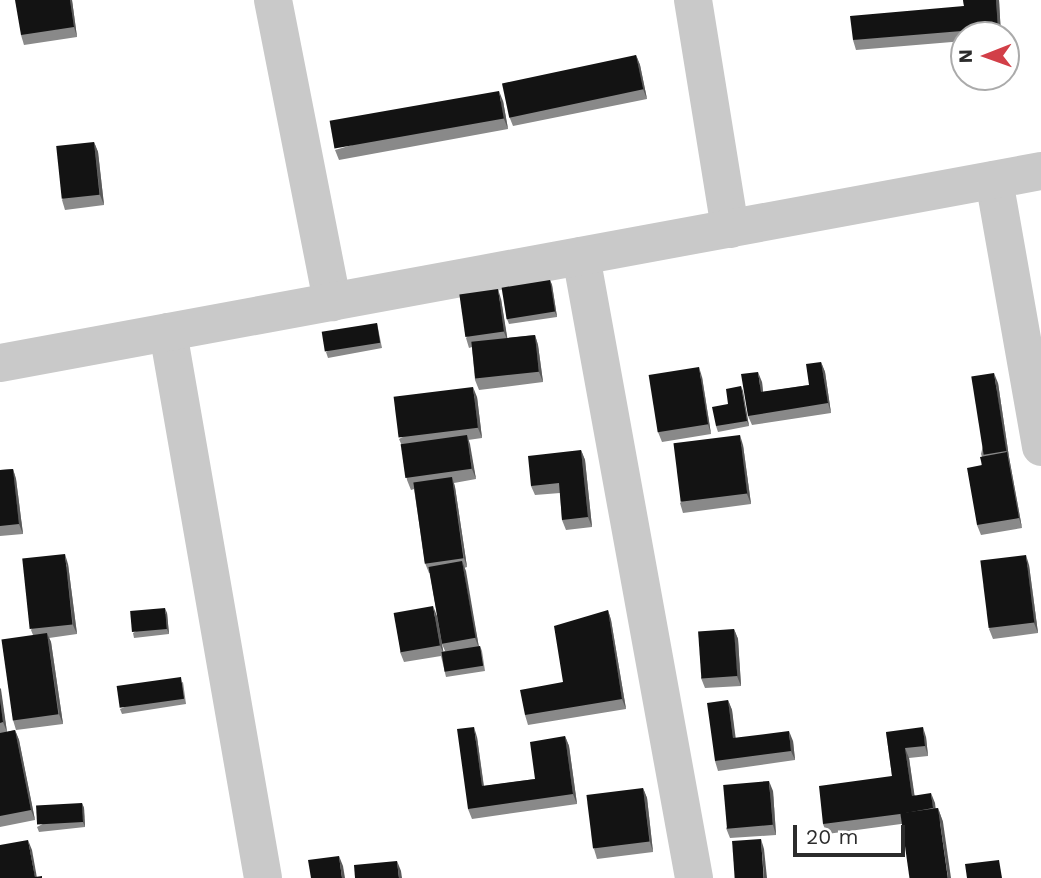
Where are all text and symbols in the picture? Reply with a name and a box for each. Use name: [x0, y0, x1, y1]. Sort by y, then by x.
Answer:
north arrow: [950, 21, 1020, 91]
text: N: [954, 49, 977, 64]
scale bar: [796, 812, 908, 856]
text: 20 m: [806, 824, 858, 849]

